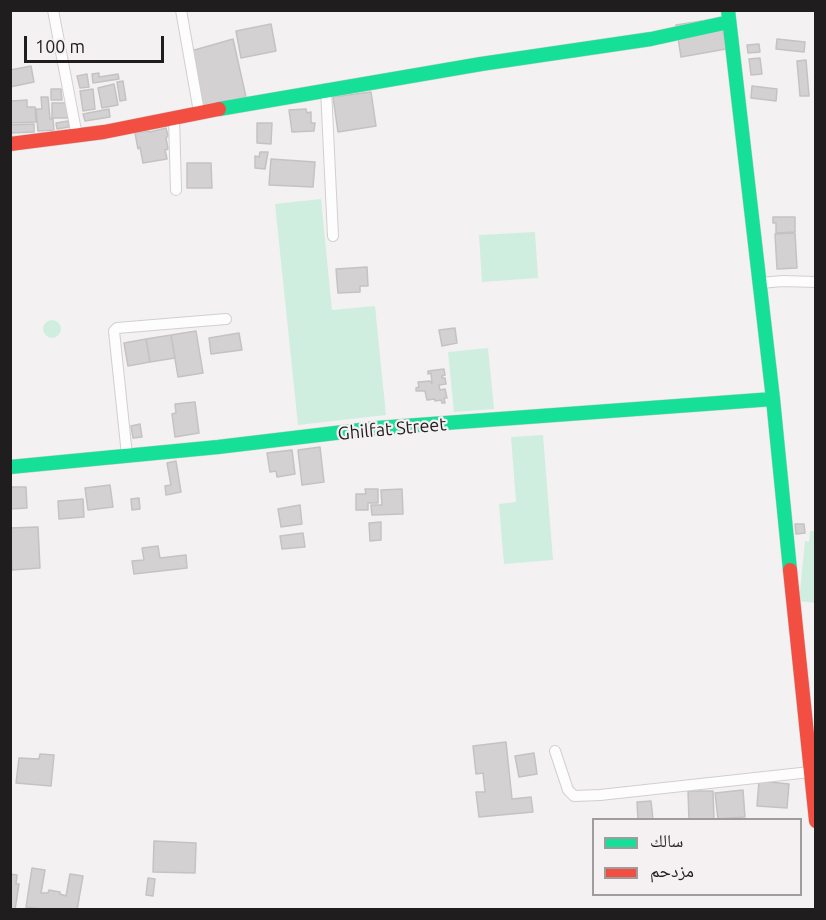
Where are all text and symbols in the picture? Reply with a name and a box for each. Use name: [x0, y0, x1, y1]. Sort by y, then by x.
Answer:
scale bar: [27, 24, 166, 62]
text: 100 m: [35, 36, 85, 56]
street label: Ghilfat Street: [337, 413, 447, 445]
legend: [592, 818, 802, 896]
text: سالك: [650, 830, 683, 850]
text: مزدحم: [650, 860, 694, 880]

